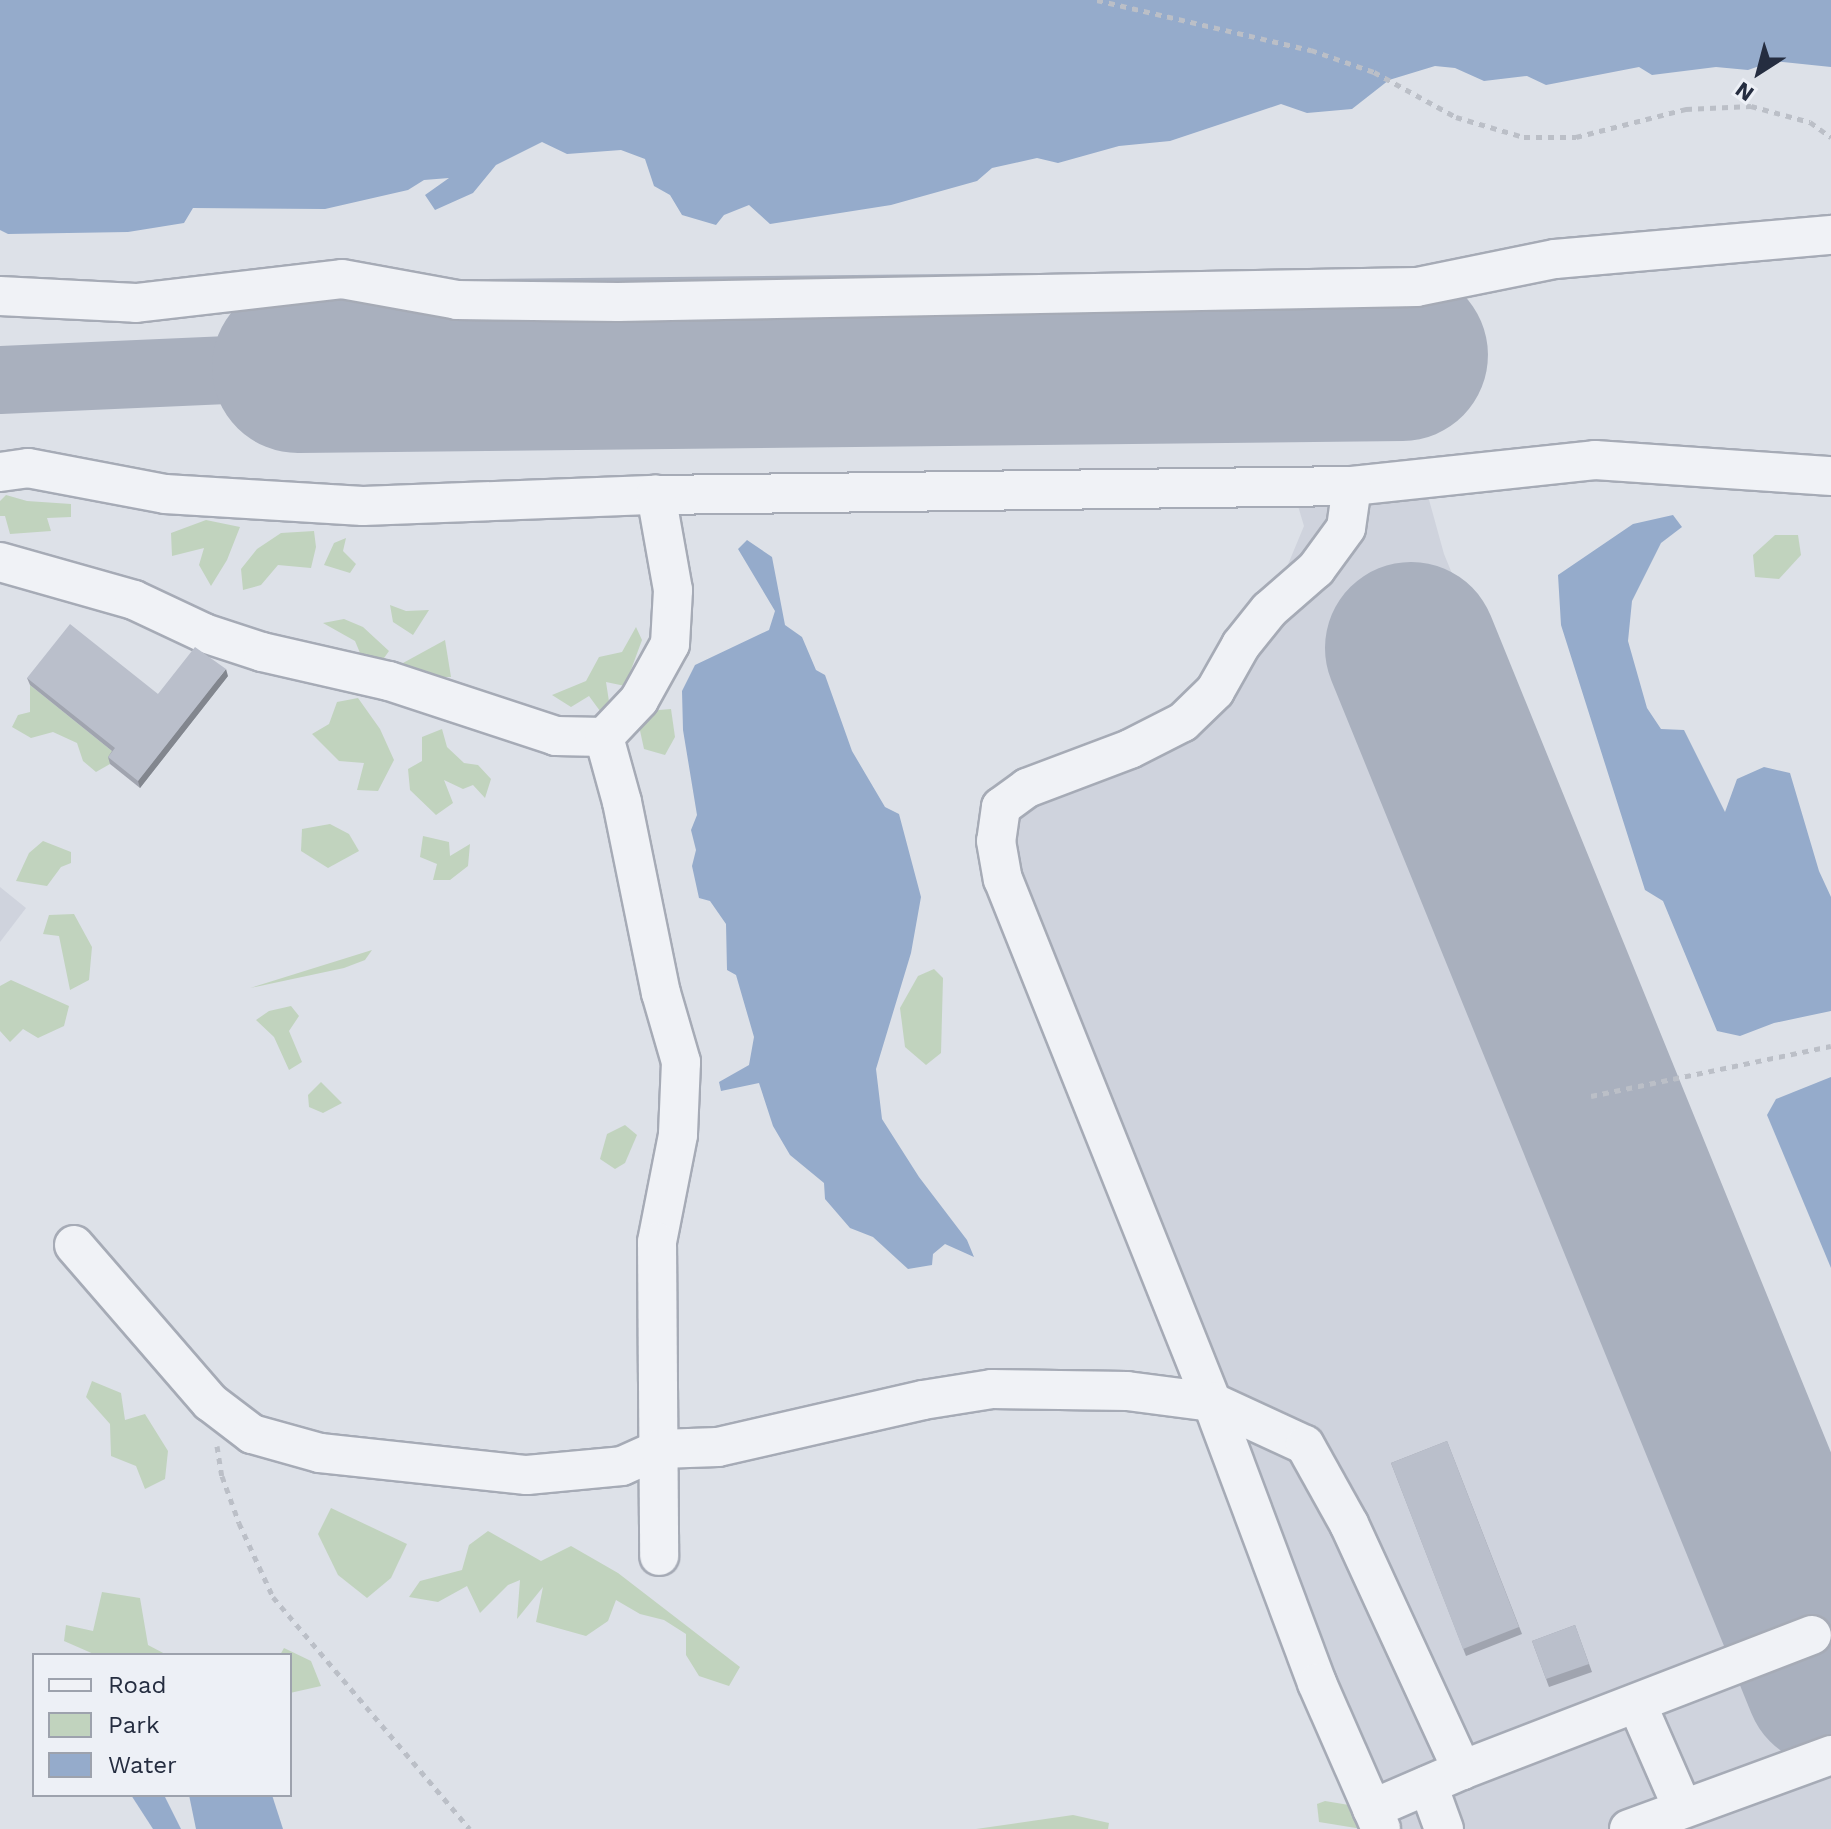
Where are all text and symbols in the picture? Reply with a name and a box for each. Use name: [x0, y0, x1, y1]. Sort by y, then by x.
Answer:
north arrow: [1719, 32, 1799, 112]
text: N: [1731, 77, 1759, 107]
legend: [32, 1653, 292, 1797]
text: Road: [108, 1671, 167, 1699]
text: Park: [108, 1711, 160, 1739]
text: Water: [108, 1751, 177, 1779]

